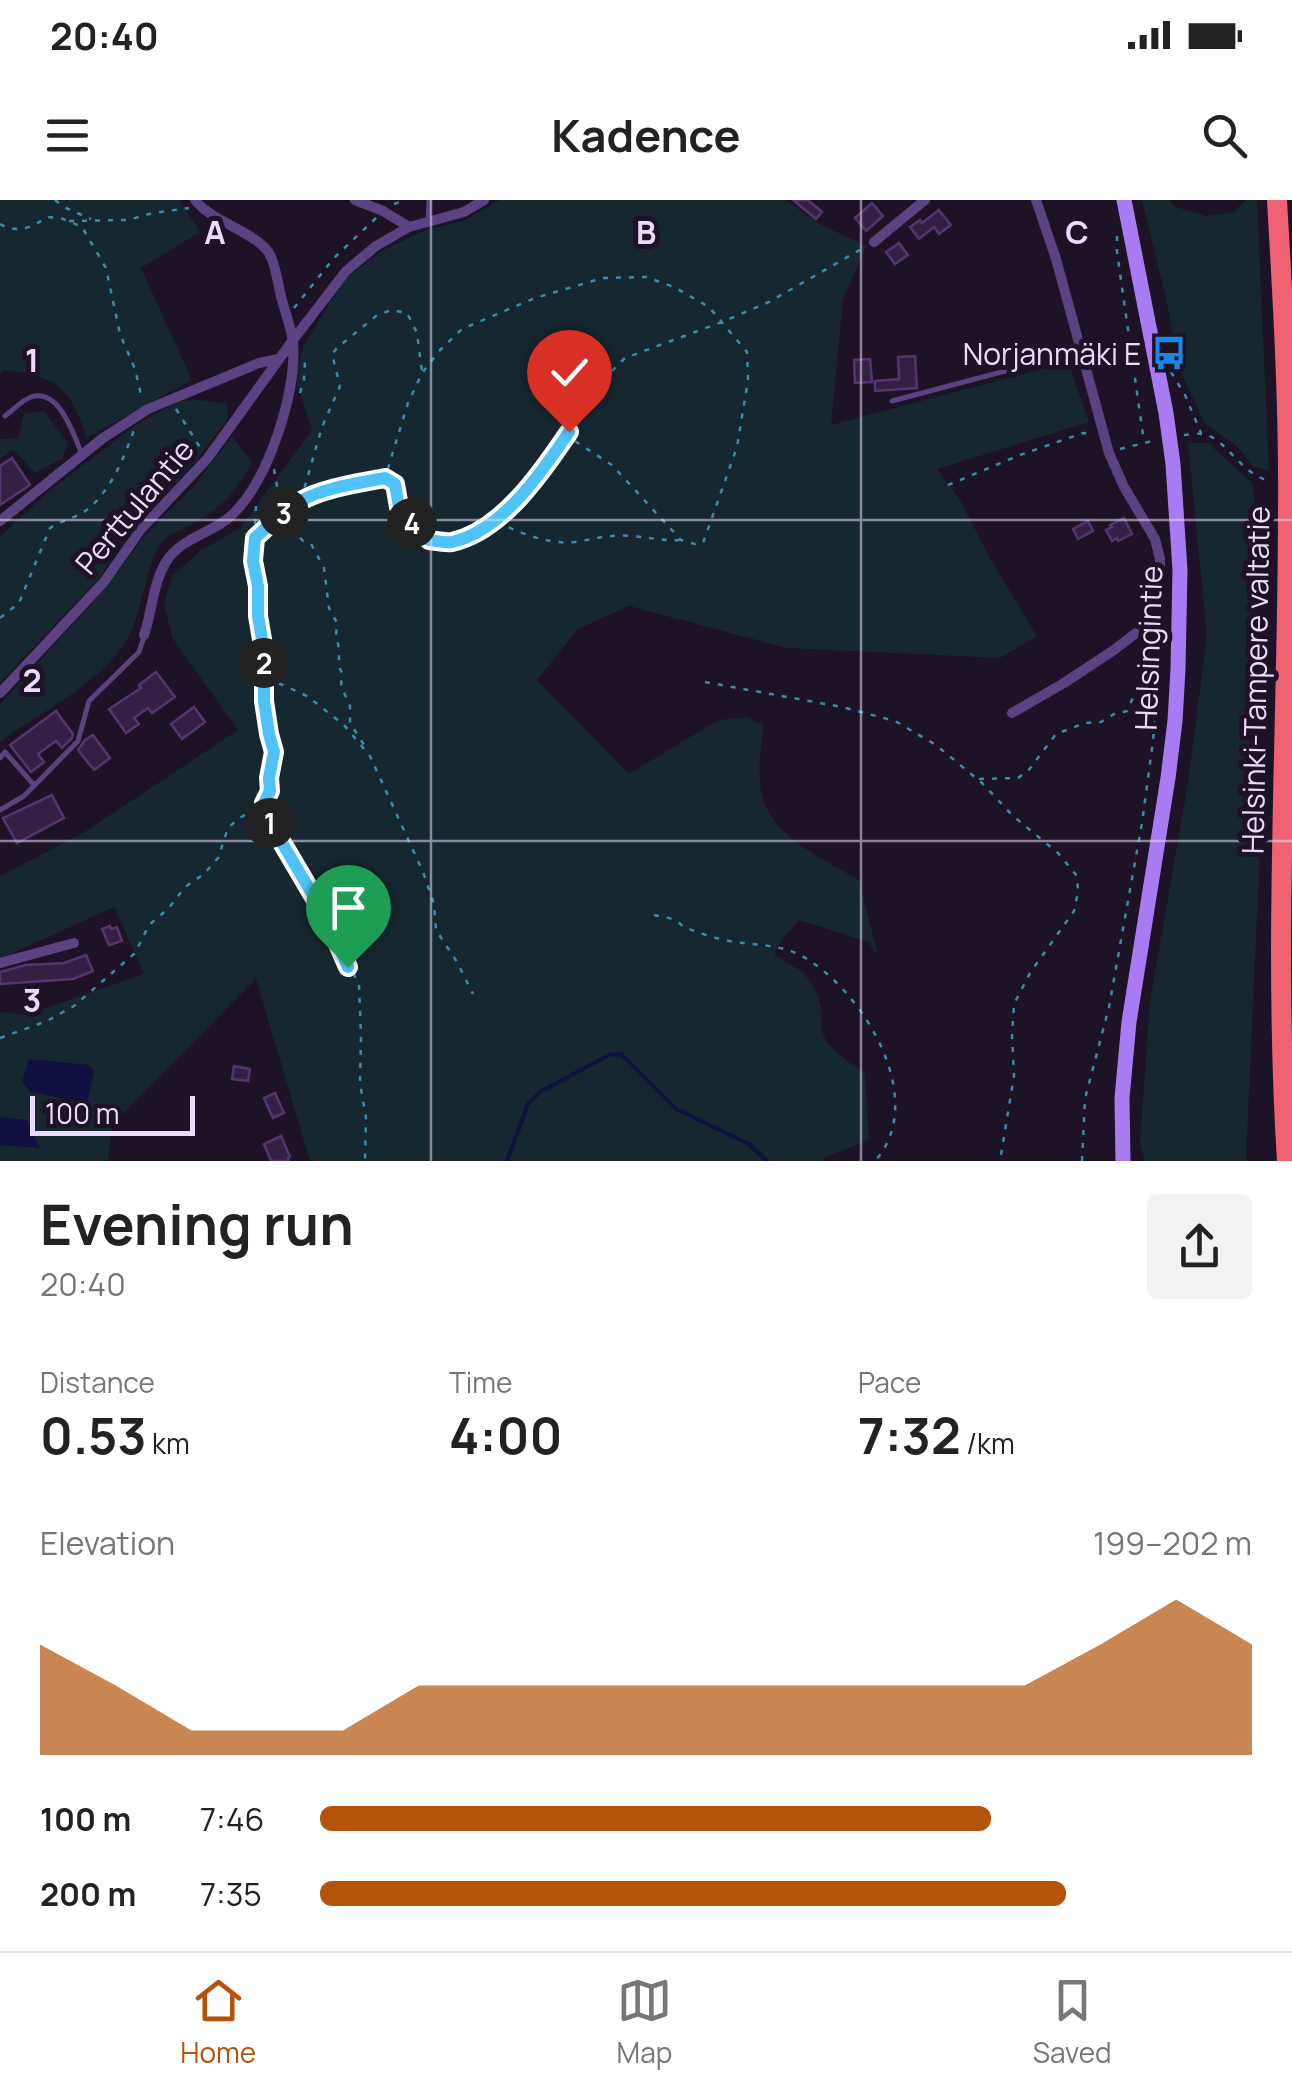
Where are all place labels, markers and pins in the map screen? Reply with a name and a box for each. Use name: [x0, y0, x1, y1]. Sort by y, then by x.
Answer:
pin: [527, 330, 612, 433]
place label: Norjanmäki E: [963, 333, 1141, 374]
bus stop icon: Norjanmäki E: [1150, 334, 1188, 372]
pin: 3: [259, 488, 309, 538]
pin: 4: [387, 498, 437, 548]
pin: 2: [239, 638, 289, 688]
pin: 1: [245, 798, 295, 848]
pin: [306, 865, 391, 968]

